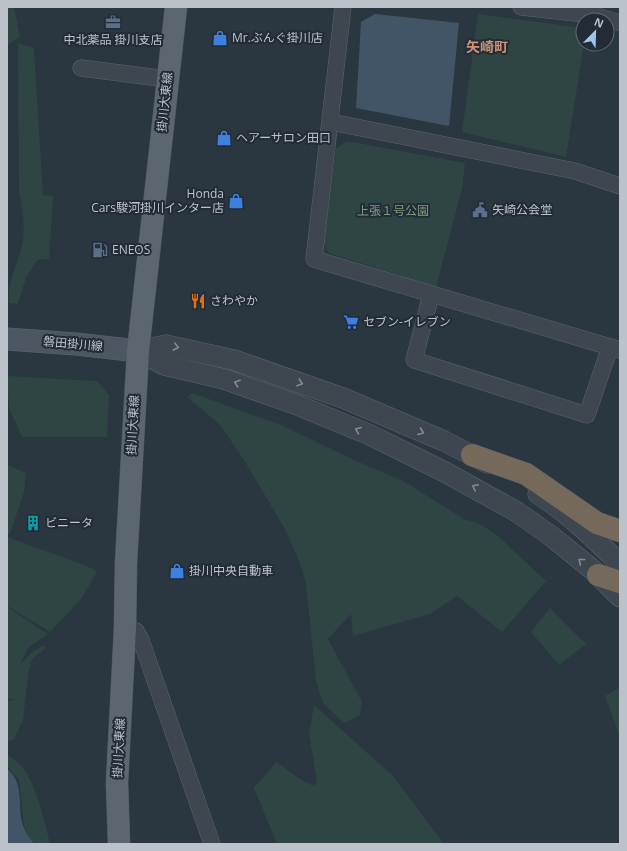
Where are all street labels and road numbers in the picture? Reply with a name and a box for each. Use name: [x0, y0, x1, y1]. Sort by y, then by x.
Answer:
street label: 掛川大東線: [153, 71, 176, 133]
street label: 磐田掛川線: [42, 332, 104, 355]
street label: 掛川大東線: [122, 395, 143, 455]
street label: 掛川大東線: [108, 718, 129, 778]

